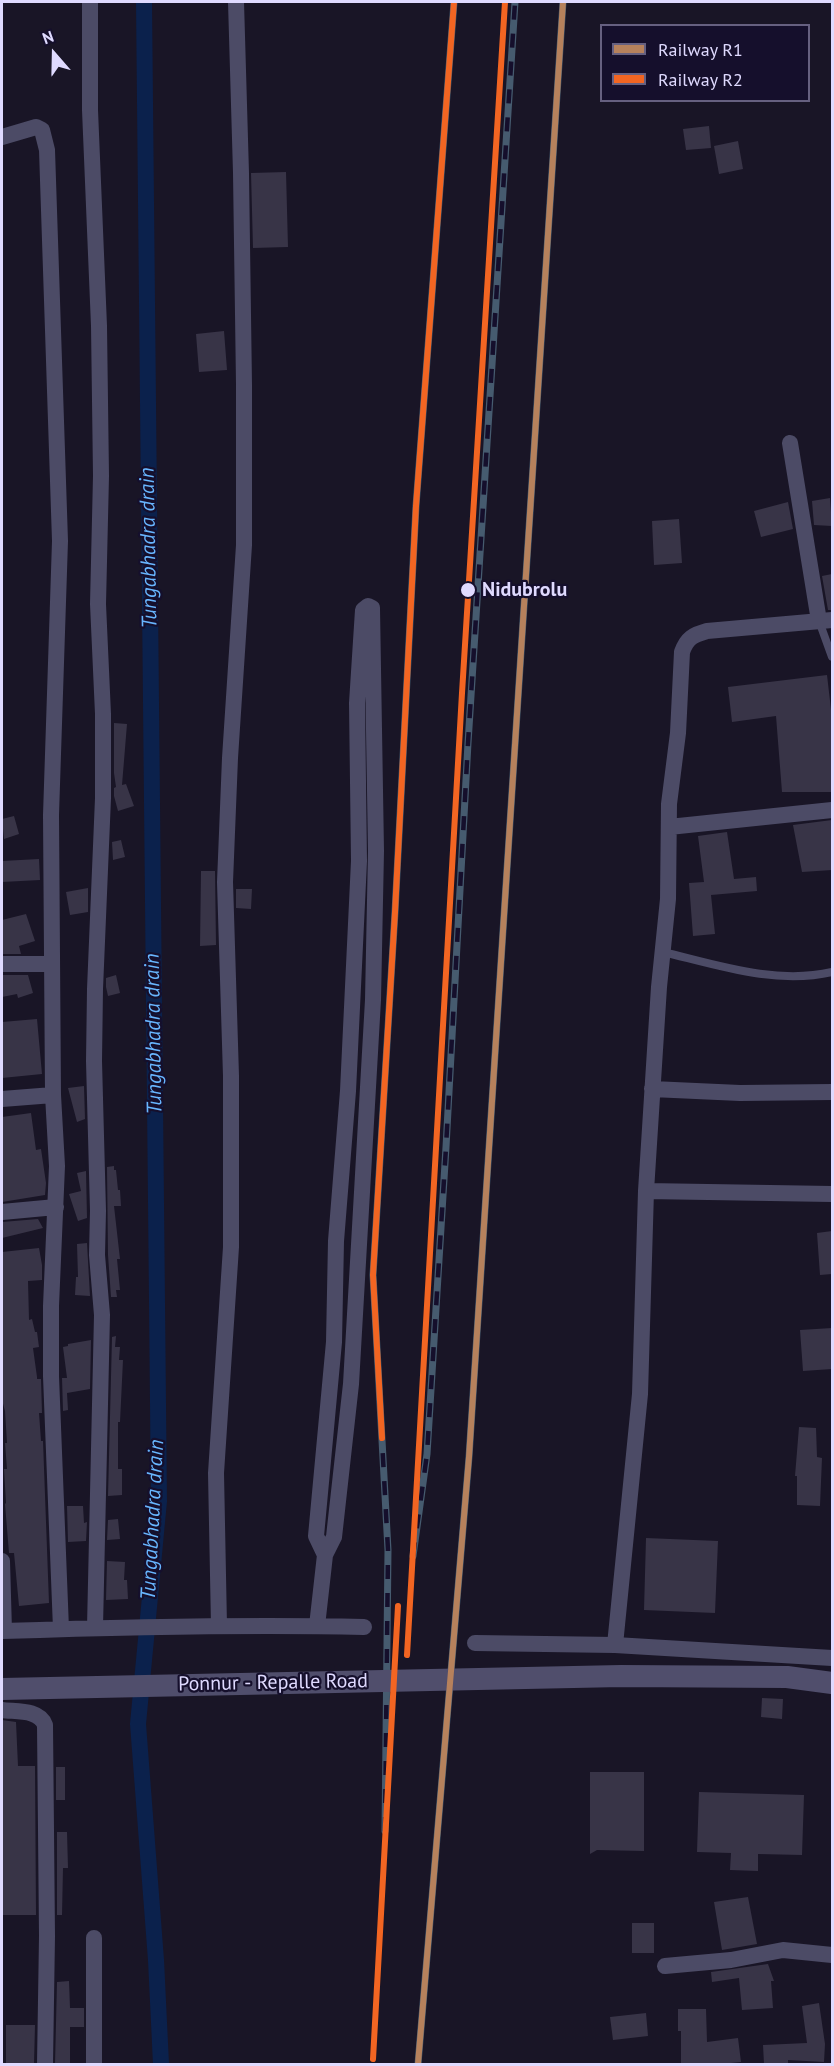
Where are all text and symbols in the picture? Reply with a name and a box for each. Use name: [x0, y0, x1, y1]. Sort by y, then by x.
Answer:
north arrow: [24, 24, 84, 84]
legend: [600, 24, 810, 102]
text: N: [39, 26, 56, 48]
text: Railway R1: [658, 38, 743, 61]
text: Railway R2: [658, 68, 743, 91]
water label: Tungabhadra drain: [135, 467, 163, 629]
place label: Nidubrolu: [482, 578, 567, 602]
marker: Nidubrolu: [459, 581, 477, 599]
water label: Tungabhadra drain: [140, 953, 168, 1115]
water label: Tungabhadra drain: [136, 1439, 170, 1601]
street label: Ponnur - Repalle Road: [178, 1669, 368, 1697]

